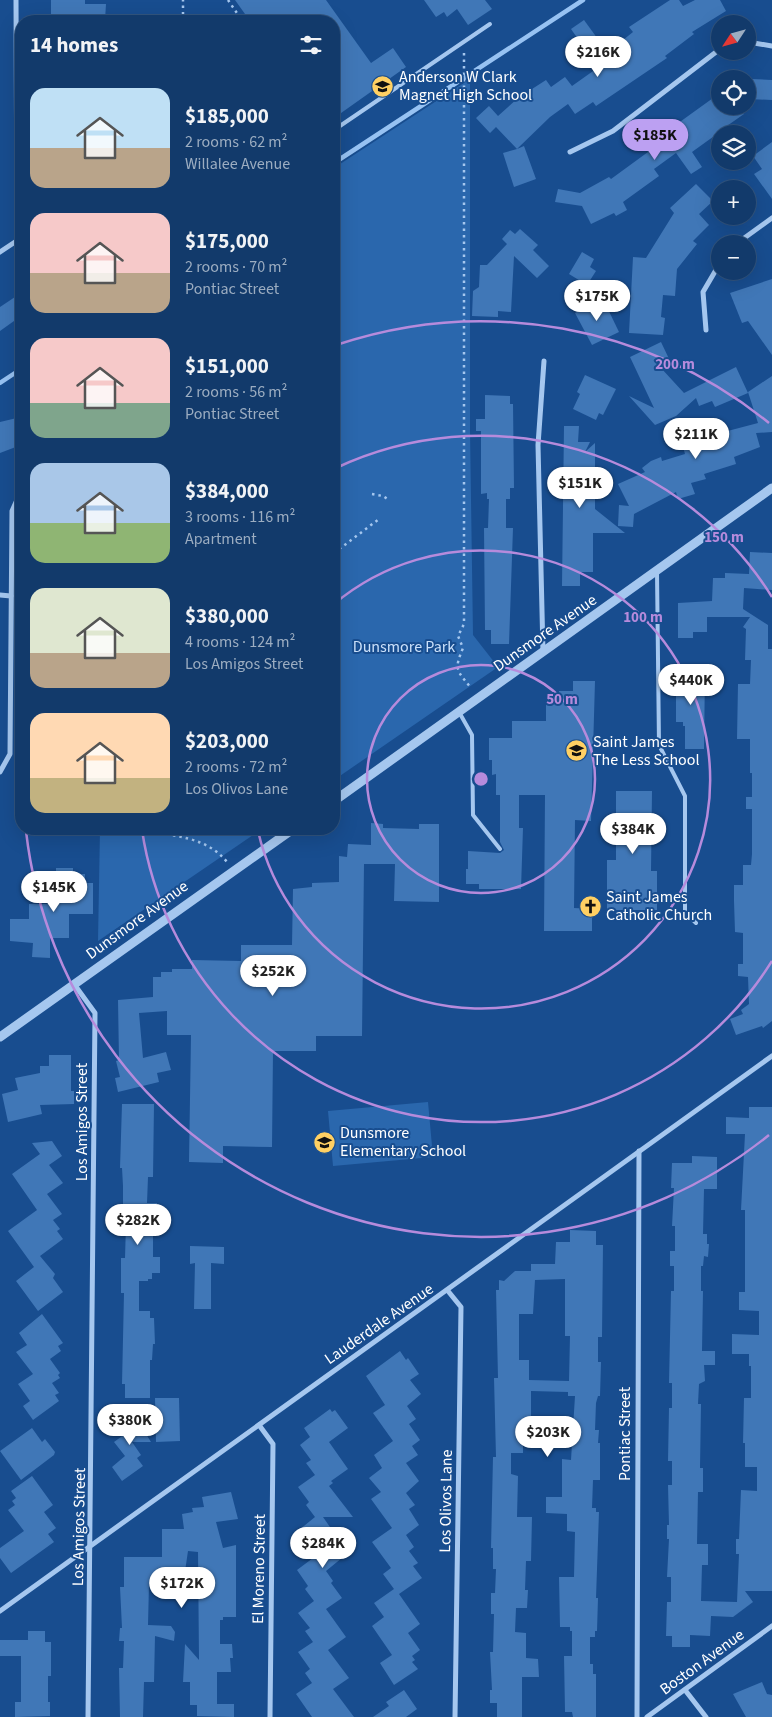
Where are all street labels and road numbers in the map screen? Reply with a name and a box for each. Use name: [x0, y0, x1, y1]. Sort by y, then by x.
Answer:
street label: Dunsmore Avenue: [489, 589, 601, 677]
street label: Dunsmore Avenue: [81, 875, 193, 965]
street label: Los Amigos Street: [71, 1062, 93, 1181]
street label: Lauderdale Avenue: [320, 1278, 438, 1370]
street label: Pontiac Street: [614, 1386, 636, 1481]
street label: Los Olivos Lane: [434, 1449, 458, 1553]
street label: Los Amigos Street: [67, 1467, 91, 1586]
street label: El Moreno Street: [247, 1513, 271, 1624]
street label: Boston Avenue: [655, 1624, 749, 1700]

